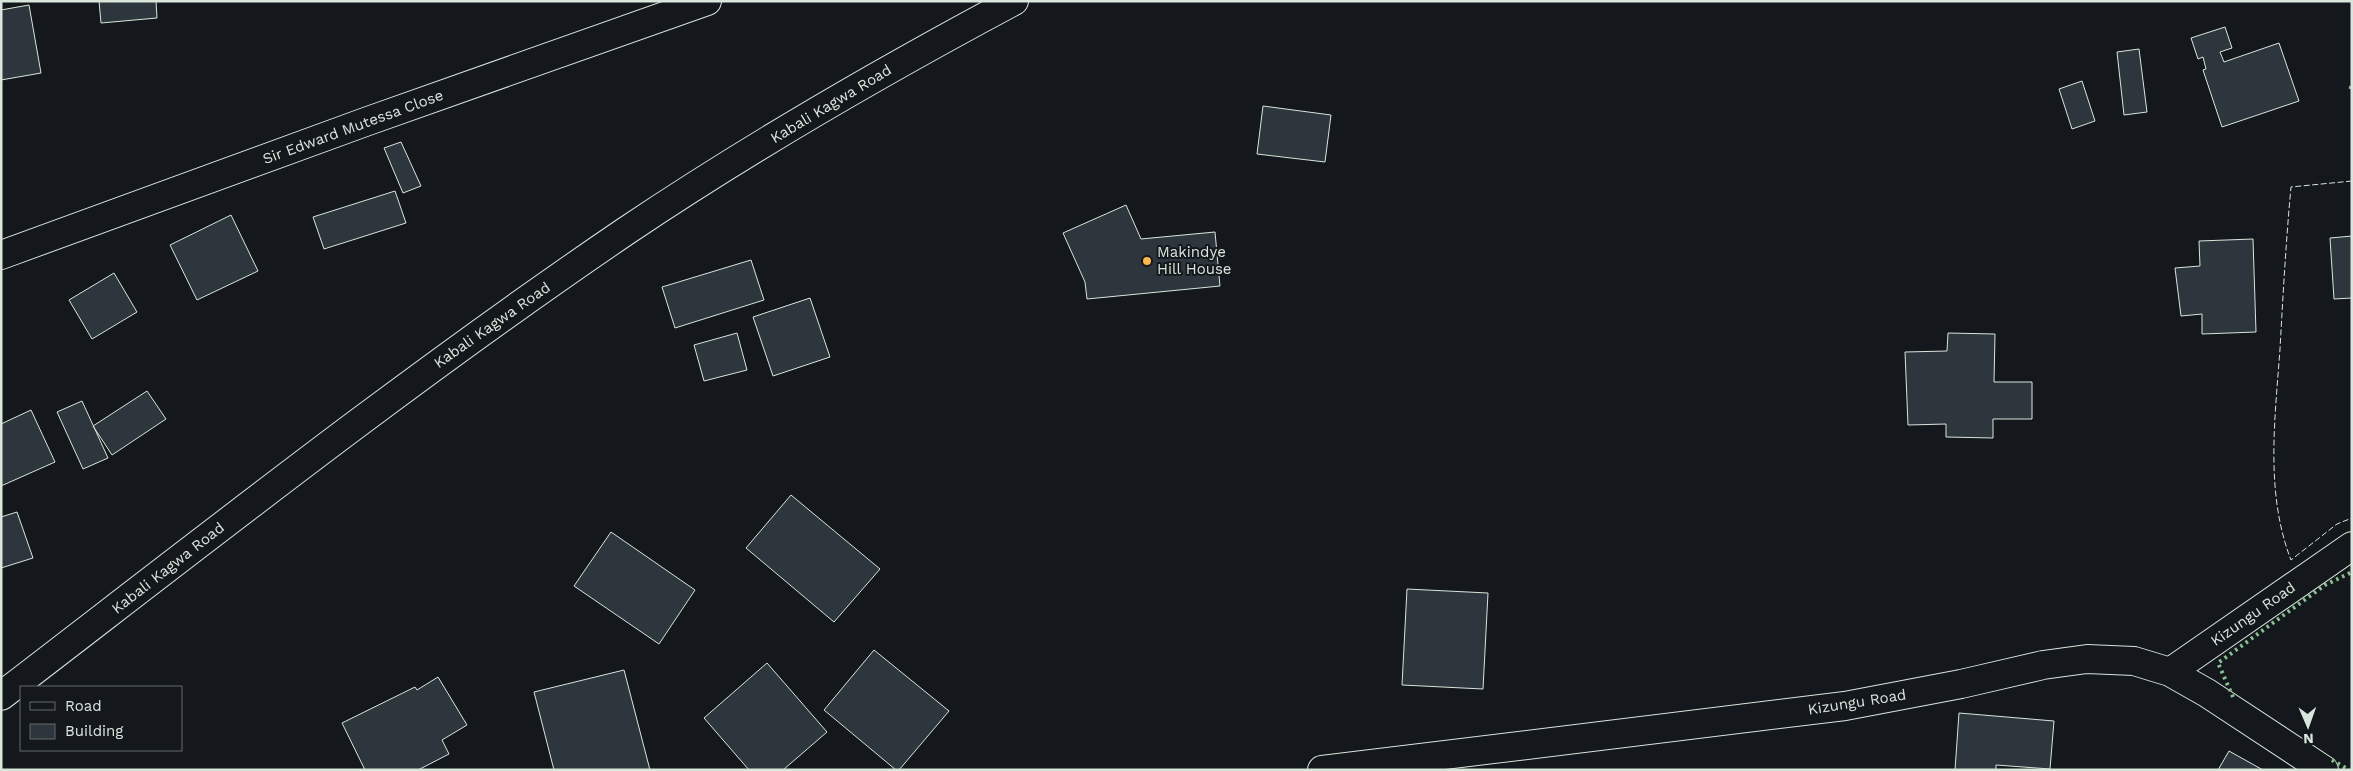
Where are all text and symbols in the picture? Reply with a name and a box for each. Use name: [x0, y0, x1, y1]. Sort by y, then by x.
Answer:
street label: Kabali Kagwa Road: [767, 61, 895, 147]
street label: Sir Edward Mutessa Close: [260, 86, 446, 168]
place label: Makindye Hill House: [1157, 243, 1231, 278]
marker: Makindye Hill House: [1141, 255, 1153, 267]
street label: Kabali Kagwa Road: [430, 278, 554, 372]
street label: Kabali Kagwa Road: [108, 518, 228, 618]
street label: Kizungu Road: [2207, 578, 2299, 650]
street label: Kizungu Road: [1807, 685, 1907, 719]
legend: [20, 686, 182, 751]
text: Road: [65, 697, 102, 715]
north arrow: [2283, 701, 2333, 751]
text: Building: [65, 722, 123, 740]
text: N: [2303, 731, 2314, 747]

